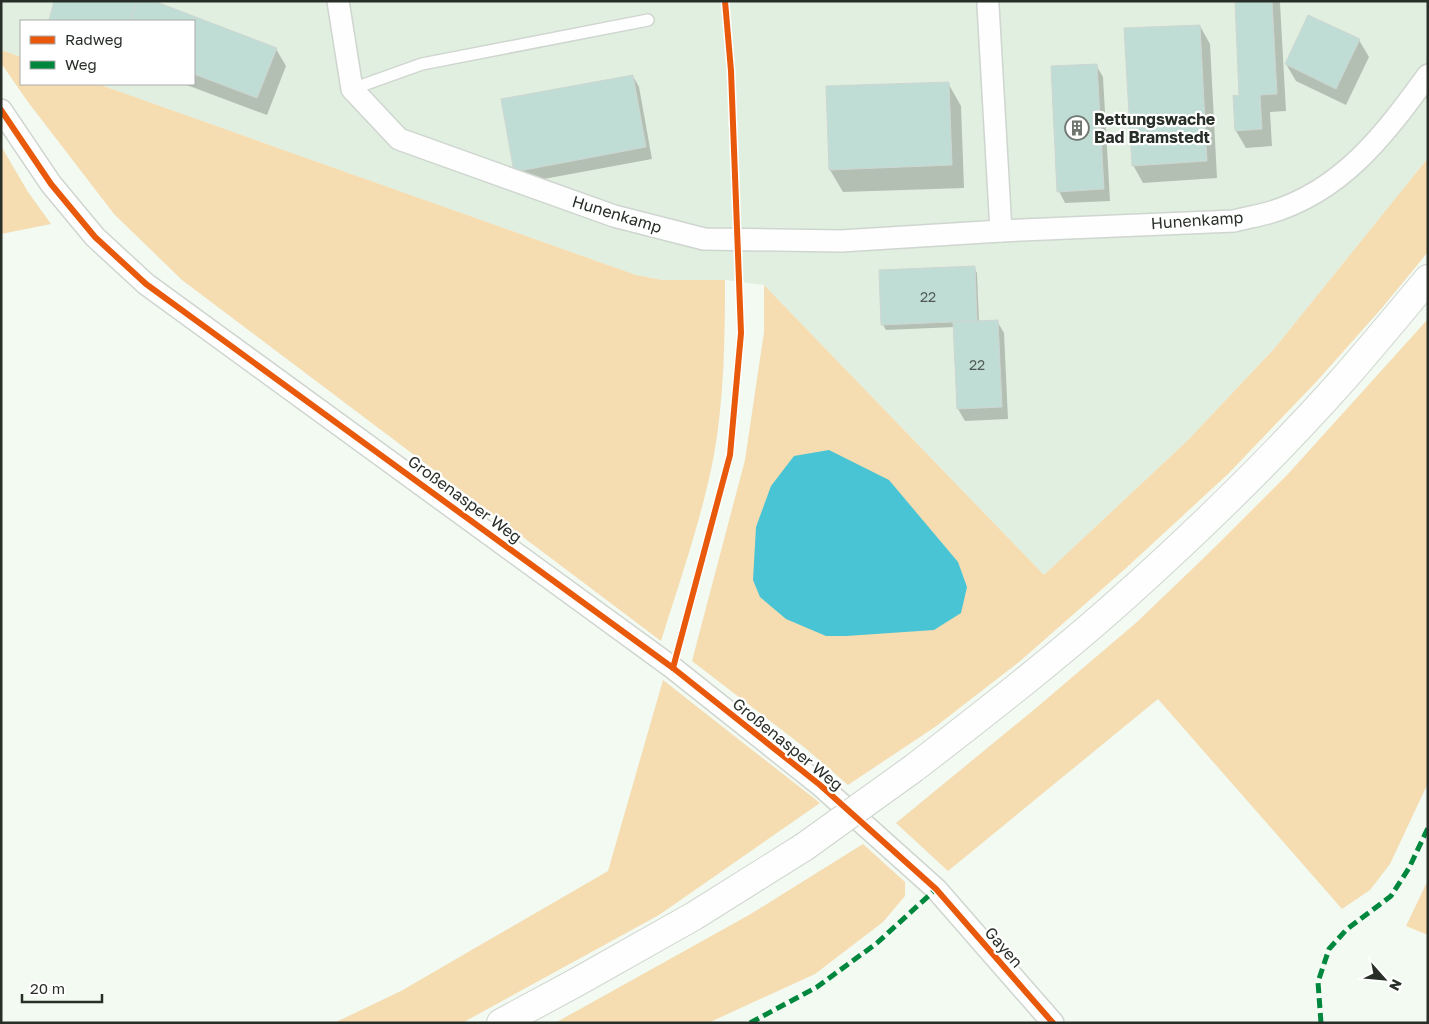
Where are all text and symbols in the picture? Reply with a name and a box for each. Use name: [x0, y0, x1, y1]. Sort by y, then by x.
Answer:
legend: [20, 20, 195, 85]
text: Radweg: [65, 30, 123, 48]
text: Weg: [65, 55, 97, 73]
place label: Rettungswache Bad Bramstedt: [1094, 109, 1215, 147]
building icon: Rettungswache Bad Bramstedt: [1064, 115, 1090, 141]
street label: Hunenkamp: [570, 191, 664, 237]
street label: Hunenkamp: [1150, 207, 1244, 233]
house number: 22: [920, 288, 936, 305]
house number: 22: [969, 356, 985, 373]
street label: Großenasper Weg: [404, 451, 526, 547]
street label: Großenasper Weg: [729, 693, 847, 795]
street label: Gayen: [981, 922, 1027, 972]
north arrow: [1359, 954, 1409, 1004]
scale bar: [22, 972, 102, 1004]
text: N: [1386, 977, 1406, 994]
text: 20 m: [30, 979, 65, 997]

